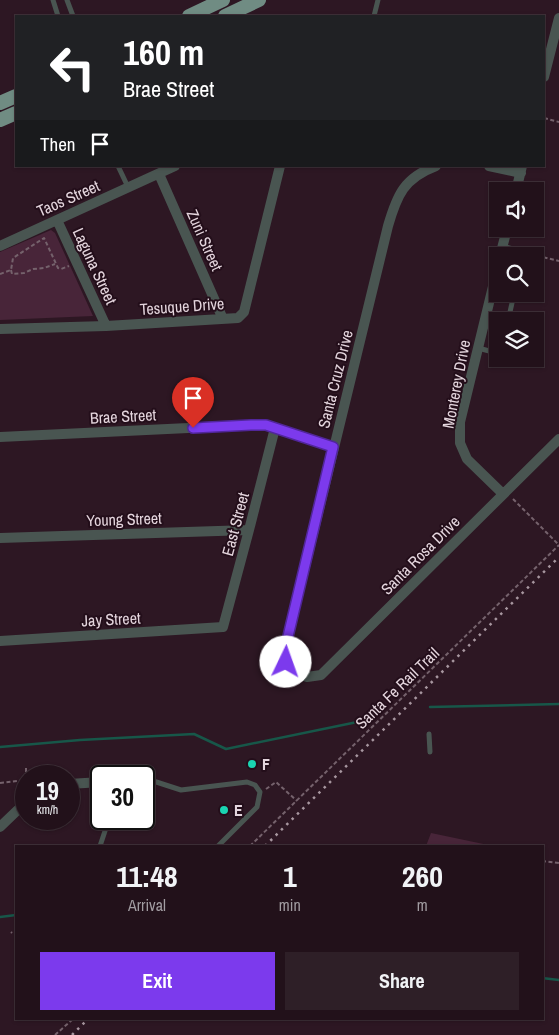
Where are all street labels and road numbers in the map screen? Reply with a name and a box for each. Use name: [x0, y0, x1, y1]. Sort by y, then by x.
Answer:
street label: Taos Street: [33, 174, 103, 222]
street label: Zuni Street: [182, 206, 228, 274]
street label: Laguna Street: [68, 224, 123, 308]
street label: Tesuque Drive: [139, 292, 225, 320]
street label: Santa Cruz Drive: [312, 328, 358, 430]
street label: Monterey Drive: [437, 338, 475, 430]
street label: Brae Street: [89, 403, 157, 429]
street label: East Street: [216, 489, 254, 558]
street label: Young Street: [86, 507, 162, 531]
street label: Santa Rosa Drive: [376, 511, 464, 599]
street label: Jay Street: [81, 606, 141, 632]
street label: Santa Fe Rail Trail: [350, 642, 444, 734]

